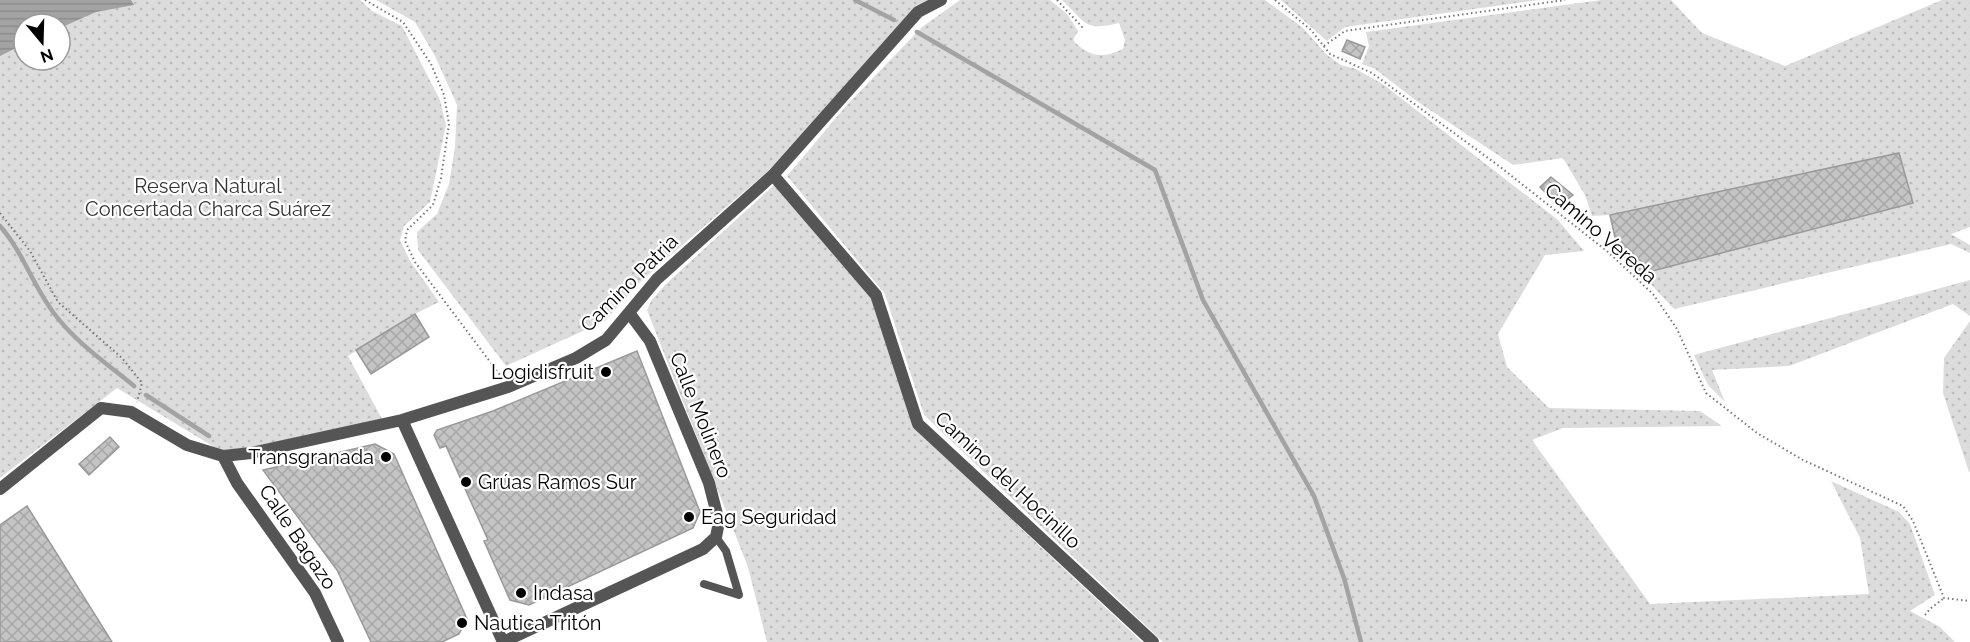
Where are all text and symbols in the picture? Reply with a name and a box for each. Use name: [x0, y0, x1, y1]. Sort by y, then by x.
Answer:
north arrow: [12, 12, 72, 72]
text: N: [38, 45, 56, 67]
park label: Reserva Natural Concertada Charca Suárez: [85, 174, 331, 221]
street label: Camino Vereda: [1540, 178, 1662, 288]
street label: Camino Patria: [575, 229, 683, 337]
street label: Calle Molinero: [665, 349, 737, 481]
place label: Logidisfruit: [491, 360, 594, 384]
marker: Logidisfruit: [599, 365, 613, 379]
street label: Camino del Hocinillo: [930, 406, 1086, 554]
place label: Transgranada: [248, 445, 374, 469]
marker: Transgranada: [379, 450, 393, 464]
place label: Grúas Ramos Sur: [478, 470, 637, 494]
marker: Grúas Ramos Sur: [459, 475, 473, 489]
street label: Calle Bagazo: [254, 480, 342, 594]
place label: Eag Seguridad: [701, 505, 837, 529]
marker: Eag Seguridad: [682, 510, 696, 524]
place label: Indasa: [533, 581, 594, 605]
marker: Indasa: [514, 586, 528, 600]
place label: Nautica Tritón: [474, 611, 601, 635]
marker: Nautica Tritón: [455, 616, 469, 630]

